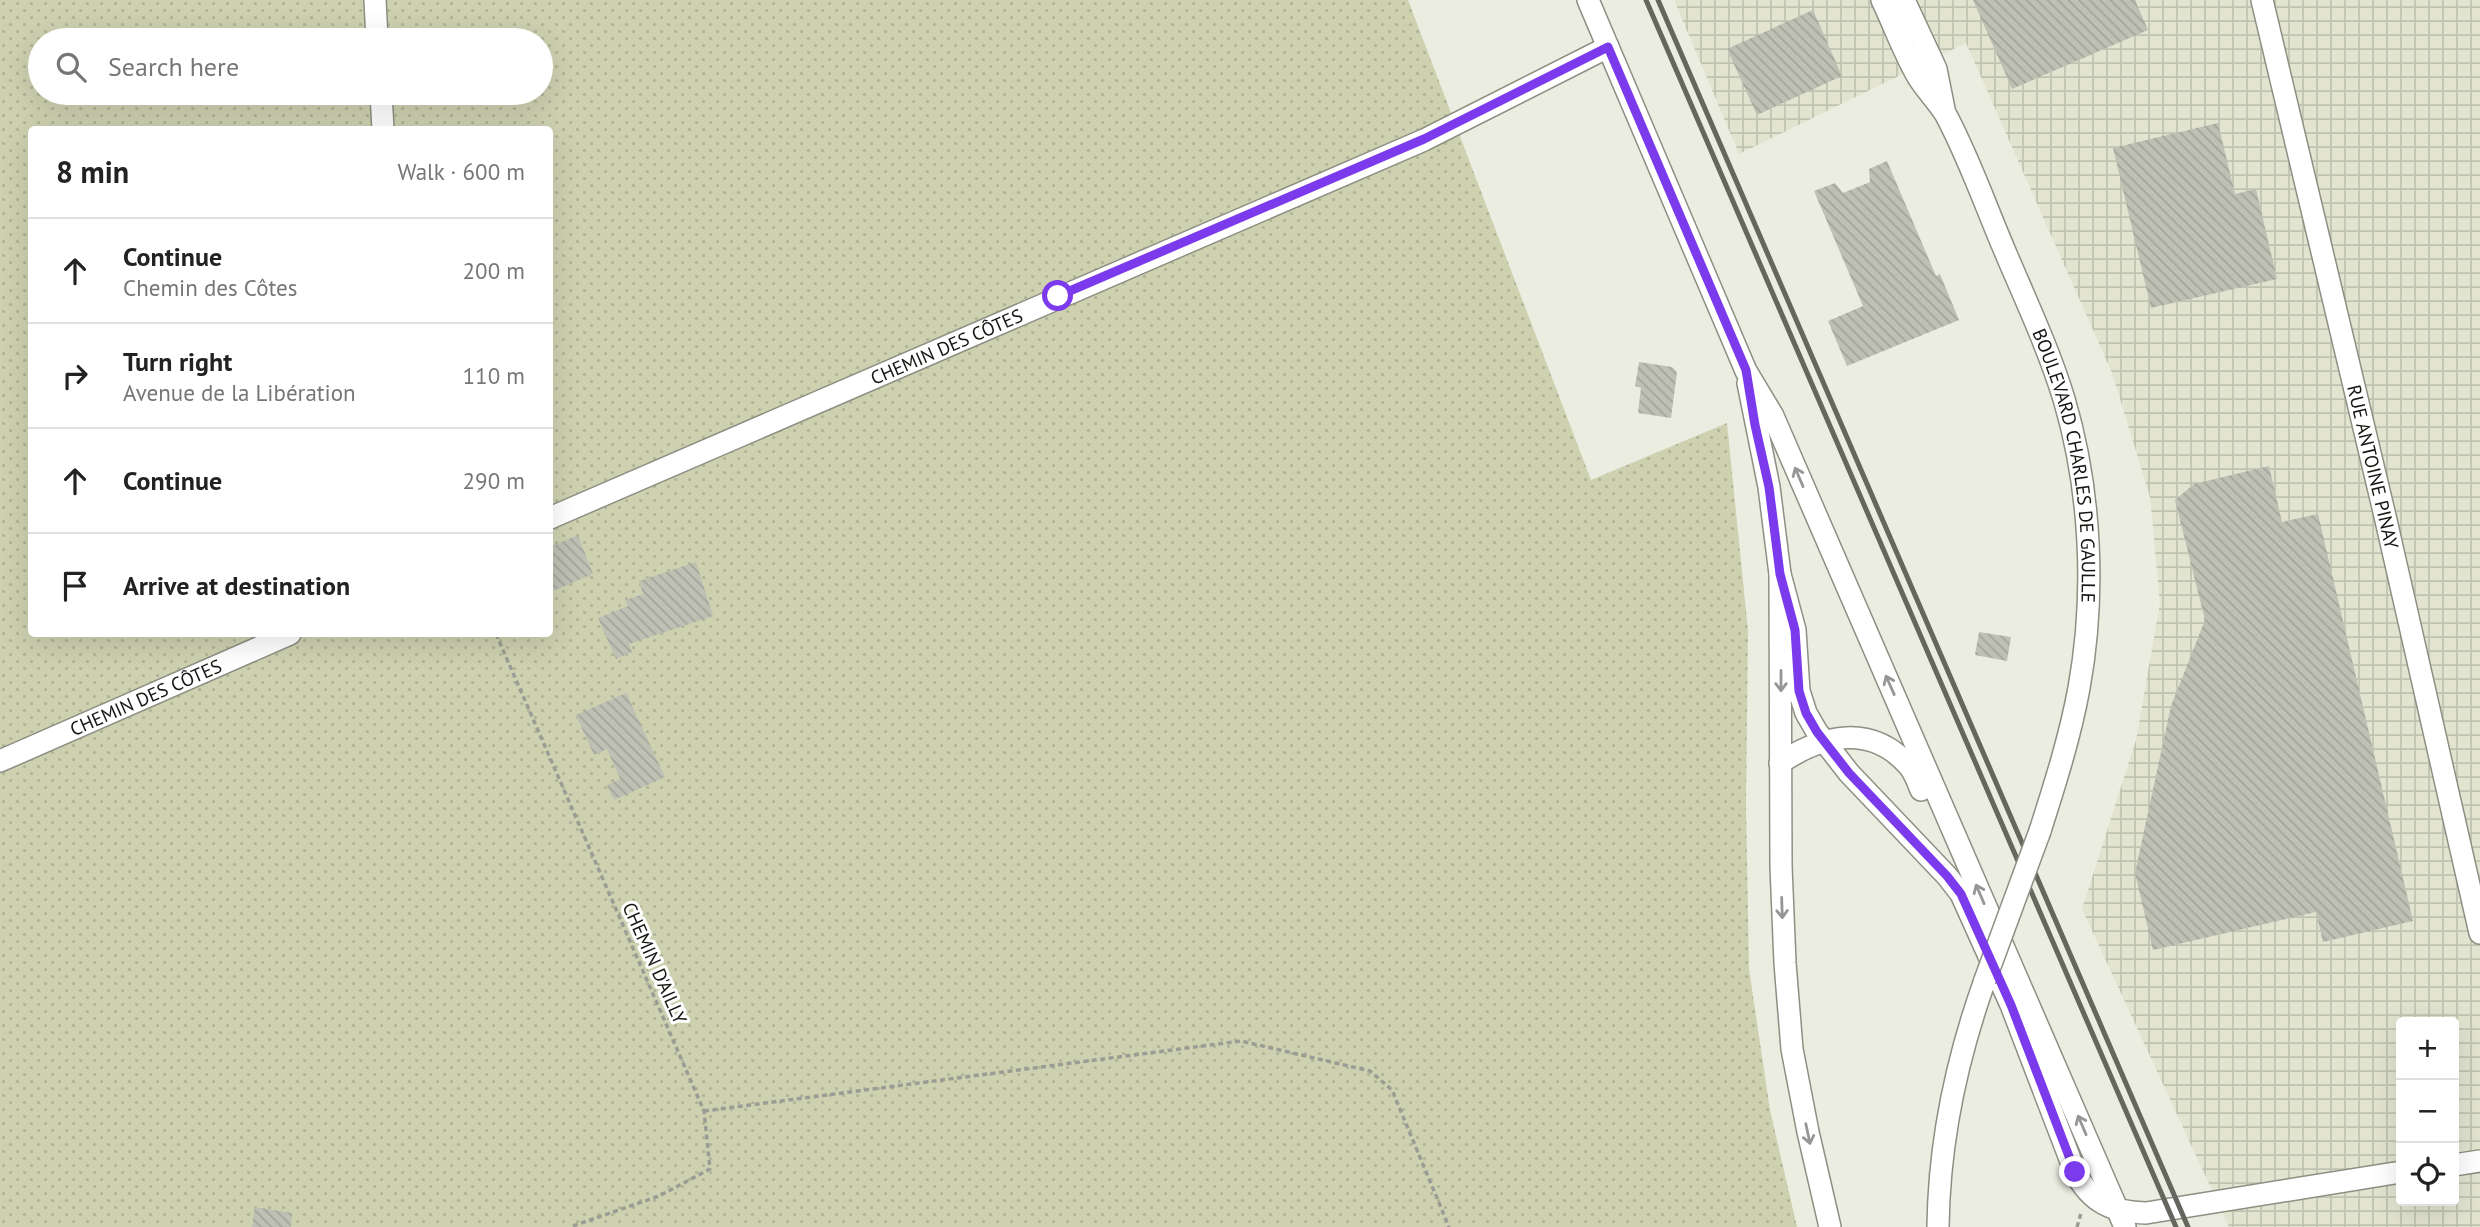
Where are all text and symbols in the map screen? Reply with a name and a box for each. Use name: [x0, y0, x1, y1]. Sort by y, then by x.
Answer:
search box: [28, 28, 553, 105]
icon: search: [52, 48, 90, 86]
text: Search here: [108, 50, 239, 83]
text: 8 min: [56, 152, 129, 191]
text: Walk · 600 m: [398, 157, 525, 186]
text: Continue: [123, 240, 222, 273]
icon: ahead: [56, 252, 94, 290]
text: 200 m: [463, 256, 525, 285]
text: Chemin des Côtes: [123, 273, 297, 302]
route start: [1042, 280, 1073, 311]
street label: CHEMIN DES CÔTES: [867, 303, 1026, 390]
street label: BOULEVARD CHARLES DE GAULLE: [2027, 325, 2101, 603]
text: Turn right: [123, 345, 232, 378]
icon: right: [56, 357, 94, 395]
text: 110 m: [463, 361, 525, 390]
text: Avenue de la Libération: [123, 378, 356, 407]
street label: RUE ANTOINE PINAY: [2342, 382, 2404, 552]
icon: ahead: [56, 462, 94, 500]
text: Continue: [123, 464, 222, 497]
text: 290 m: [463, 466, 525, 495]
one-way arrow: [1791, 467, 1804, 488]
icon: arrive: [56, 567, 94, 605]
text: Arrive at destination: [123, 569, 350, 602]
street label: CHEMIN DES CÔTES: [66, 653, 225, 741]
one-way arrow: [1774, 669, 1788, 692]
one-way arrow: [1883, 675, 1896, 696]
one-way arrow: [1973, 884, 1986, 905]
one-way arrow: [1776, 897, 1789, 920]
street label: CHEMIN D'AILLY: [617, 898, 693, 1028]
map controls: [2396, 1017, 2459, 1206]
button: +: [2396, 1017, 2459, 1080]
button: −: [2396, 1080, 2459, 1143]
one-way arrow: [2075, 1115, 2088, 1136]
one-way arrow: [1802, 1122, 1816, 1145]
button: locate: [2396, 1143, 2459, 1206]
route end: [2059, 1156, 2090, 1187]

